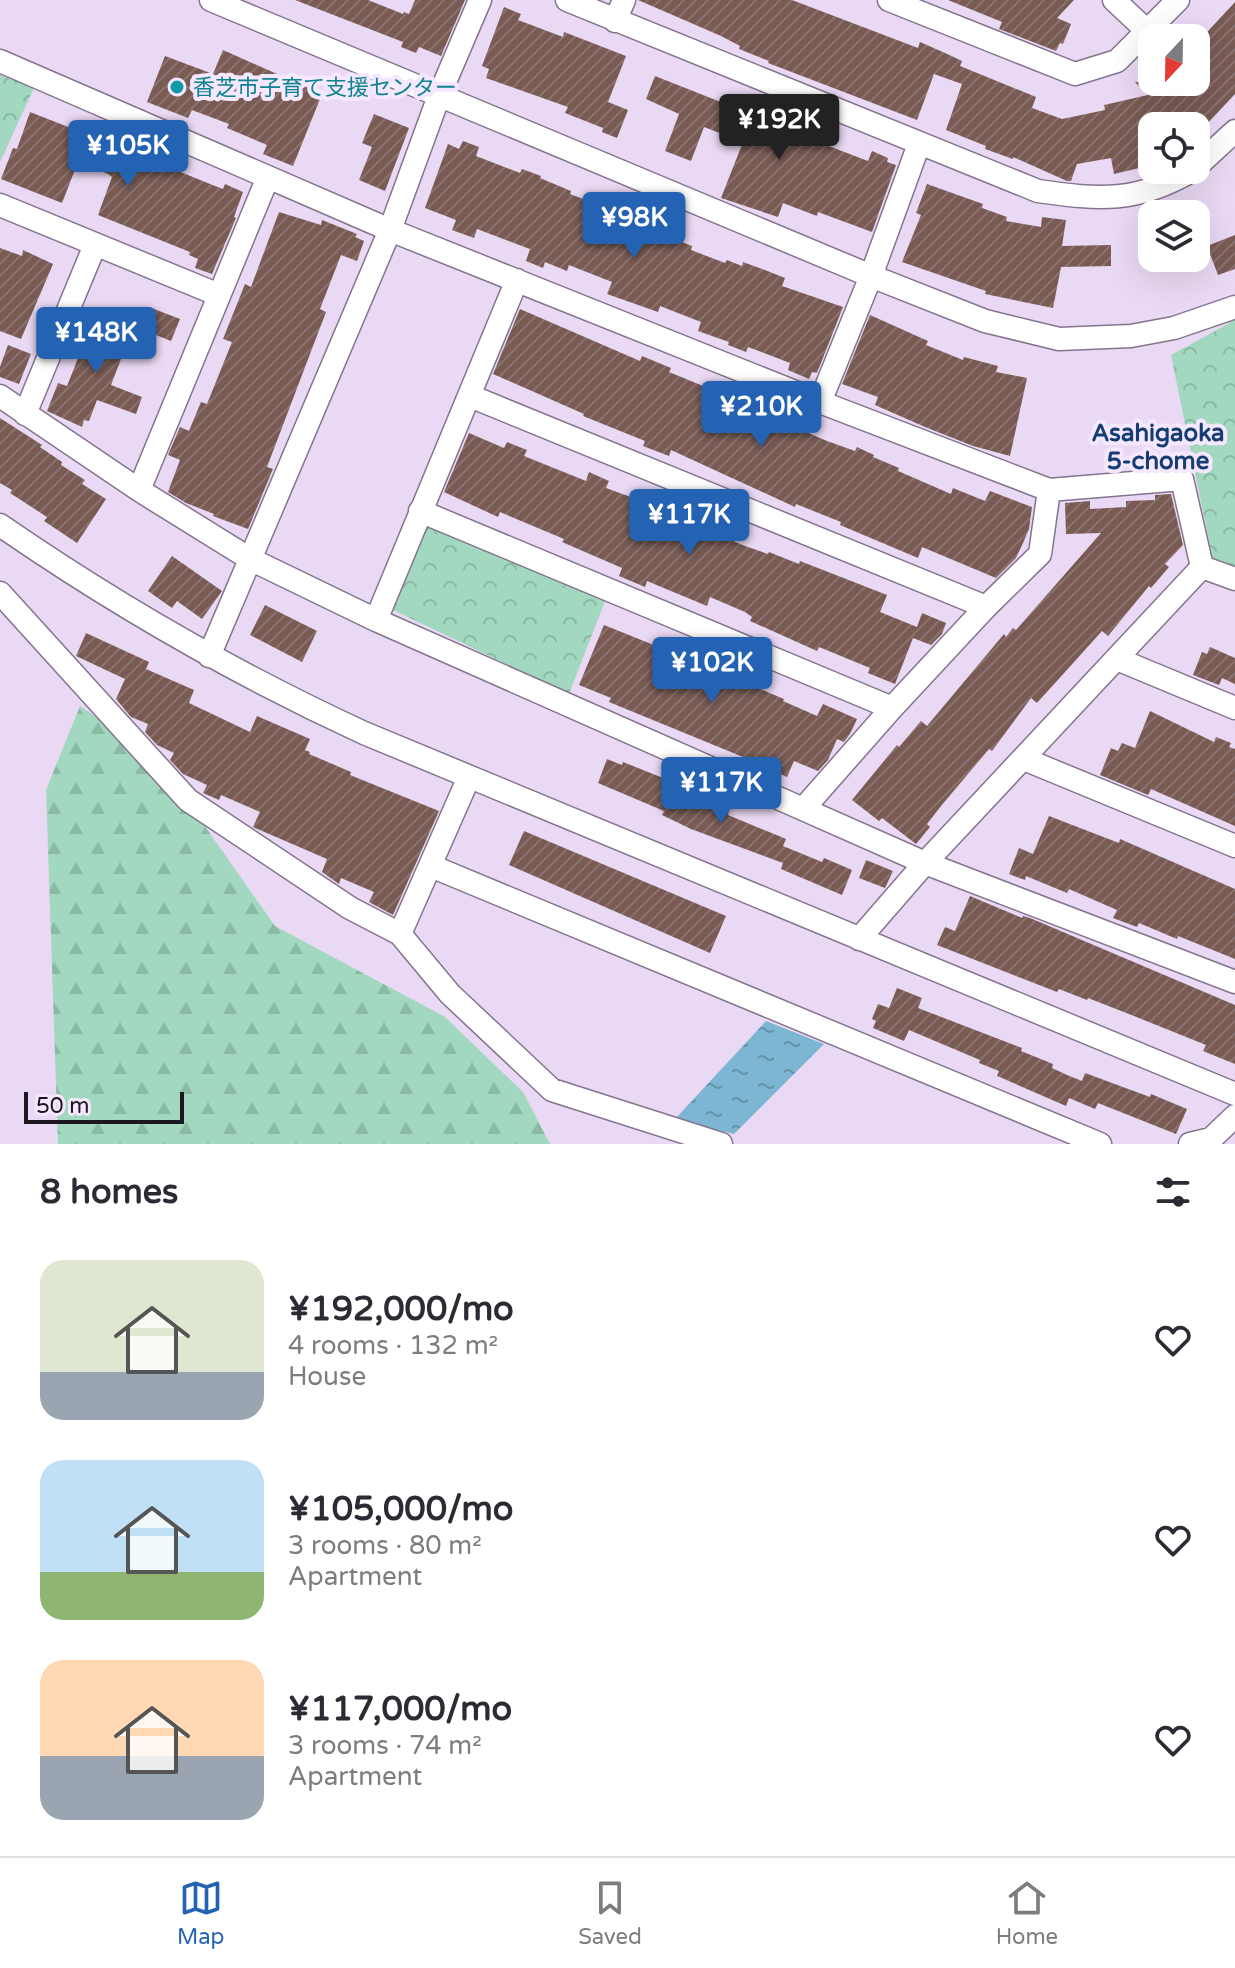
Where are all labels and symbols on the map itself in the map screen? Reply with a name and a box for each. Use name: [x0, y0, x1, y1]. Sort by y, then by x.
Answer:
north arrow: [1138, 24, 1210, 96]
place label: 香芝市子育て支援センター: [193, 75, 457, 101]
marker: 香芝市子育て支援センター: [168, 78, 186, 96]
pin: ¥192K: [723, 94, 835, 162]
pin: ¥105K: [72, 120, 184, 188]
pin: ¥98K: [587, 192, 681, 260]
pin: ¥148K: [40, 307, 152, 375]
pin: ¥210K: [705, 381, 817, 449]
district label: Asahigaoka 5-chome: [1091, 419, 1225, 476]
pin: ¥117K: [633, 489, 745, 557]
pin: ¥102K: [656, 637, 768, 705]
pin: ¥117K: [665, 757, 777, 825]
scale bar: [24, 1088, 184, 1124]

